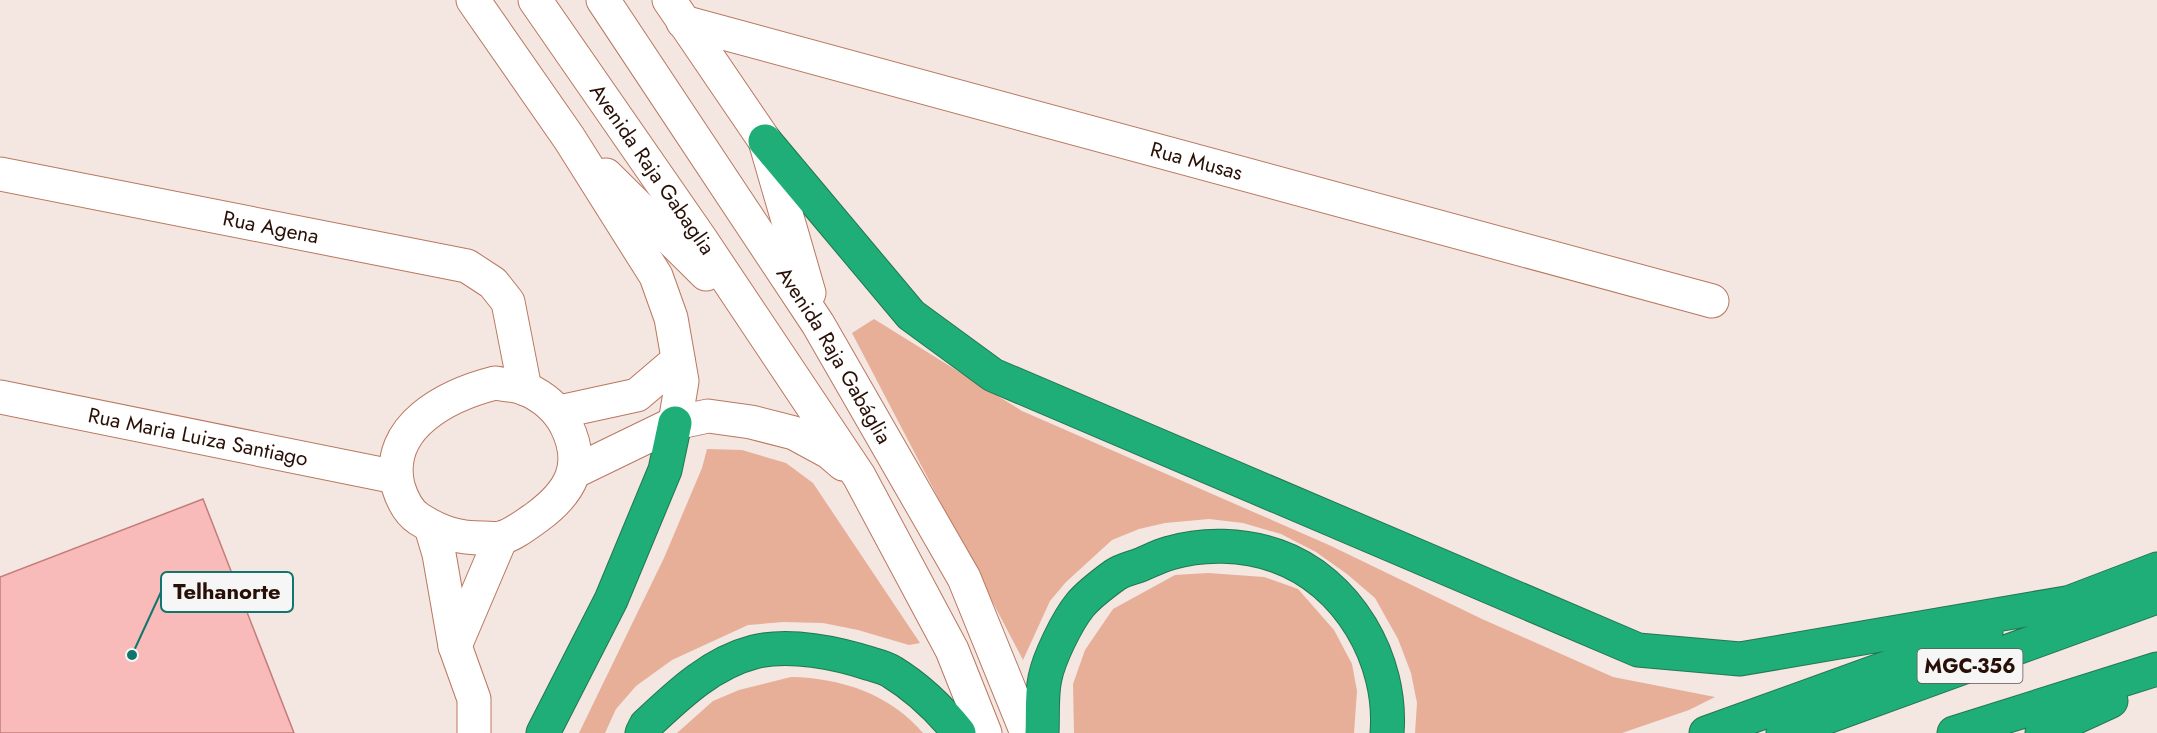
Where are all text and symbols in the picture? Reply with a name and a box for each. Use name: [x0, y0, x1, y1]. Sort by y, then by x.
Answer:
street label: Avenida Raja Gabaglia: [582, 78, 722, 261]
street label: Rua Musas: [1147, 134, 1246, 188]
street label: Rua Agena: [220, 203, 321, 251]
street label: Avenida Raja Gabáglia: [769, 261, 899, 450]
street label: Rua Maria Luiza Santiago: [85, 400, 311, 474]
callout: Telhanorte: [161, 572, 293, 612]
text: Telhanorte: [173, 575, 281, 607]
road number: MGC-356: [1918, 649, 2022, 683]

